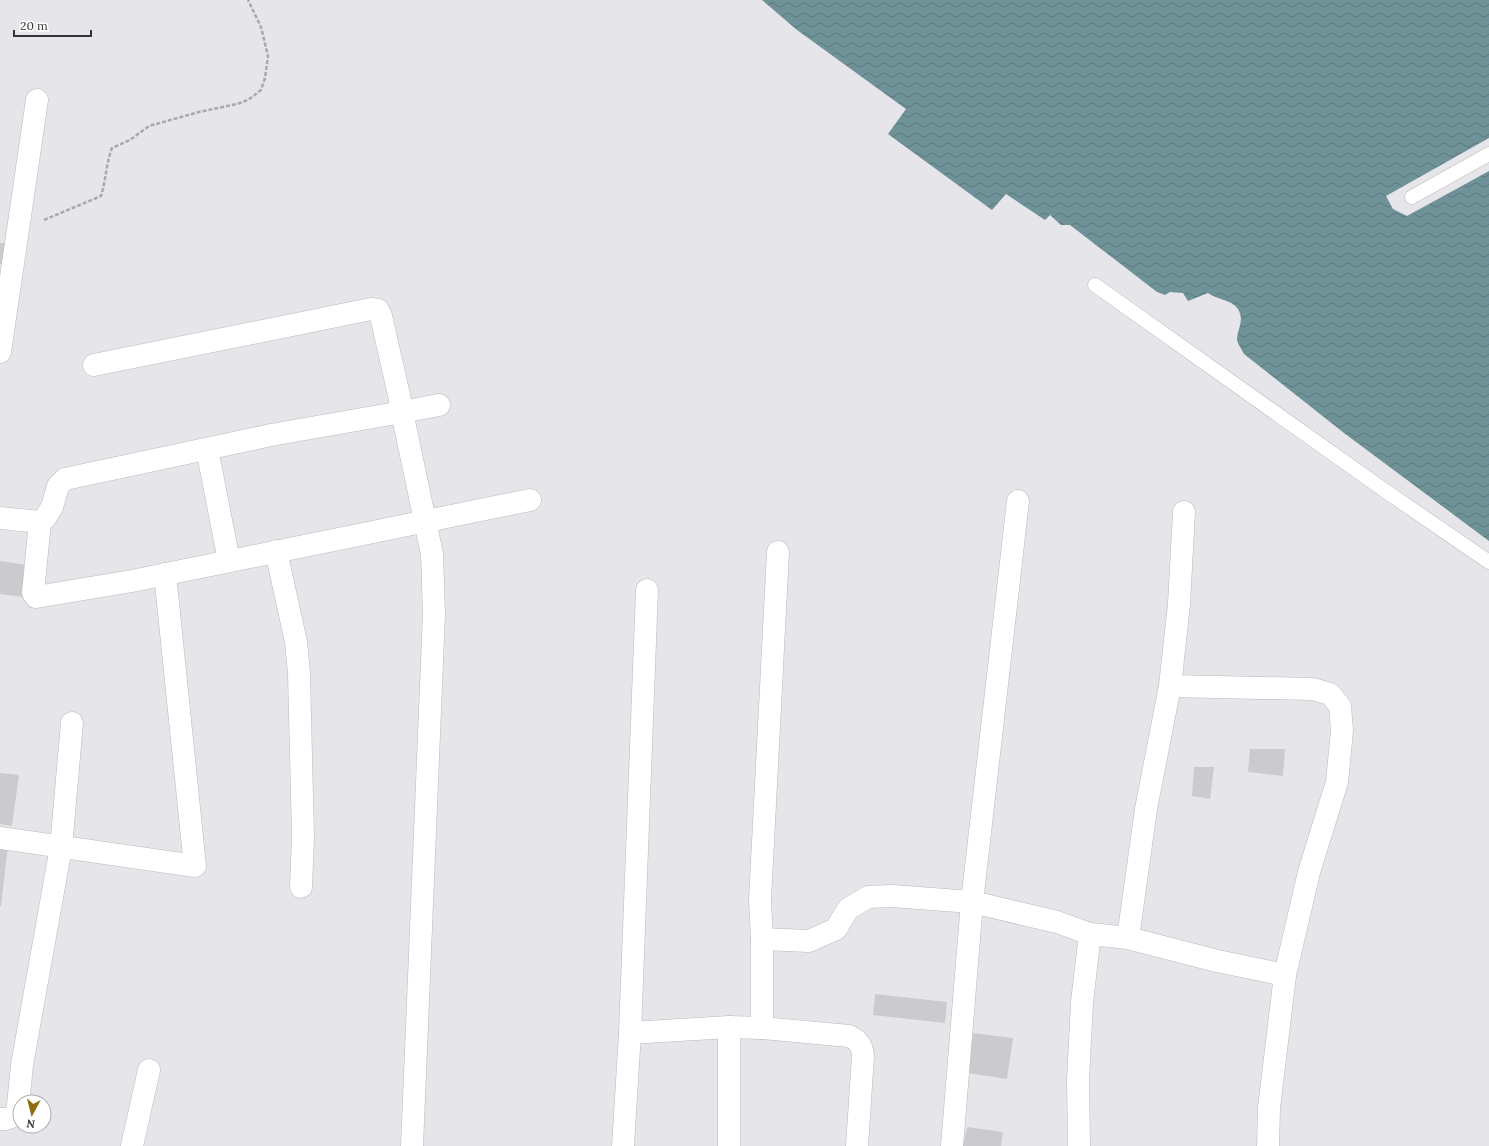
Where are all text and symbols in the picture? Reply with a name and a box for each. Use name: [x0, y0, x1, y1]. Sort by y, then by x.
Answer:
scale bar: [14, 12, 91, 38]
text: 20 m: [20, 18, 48, 33]
north arrow: [12, 1094, 52, 1134]
text: N: [25, 1116, 36, 1131]

